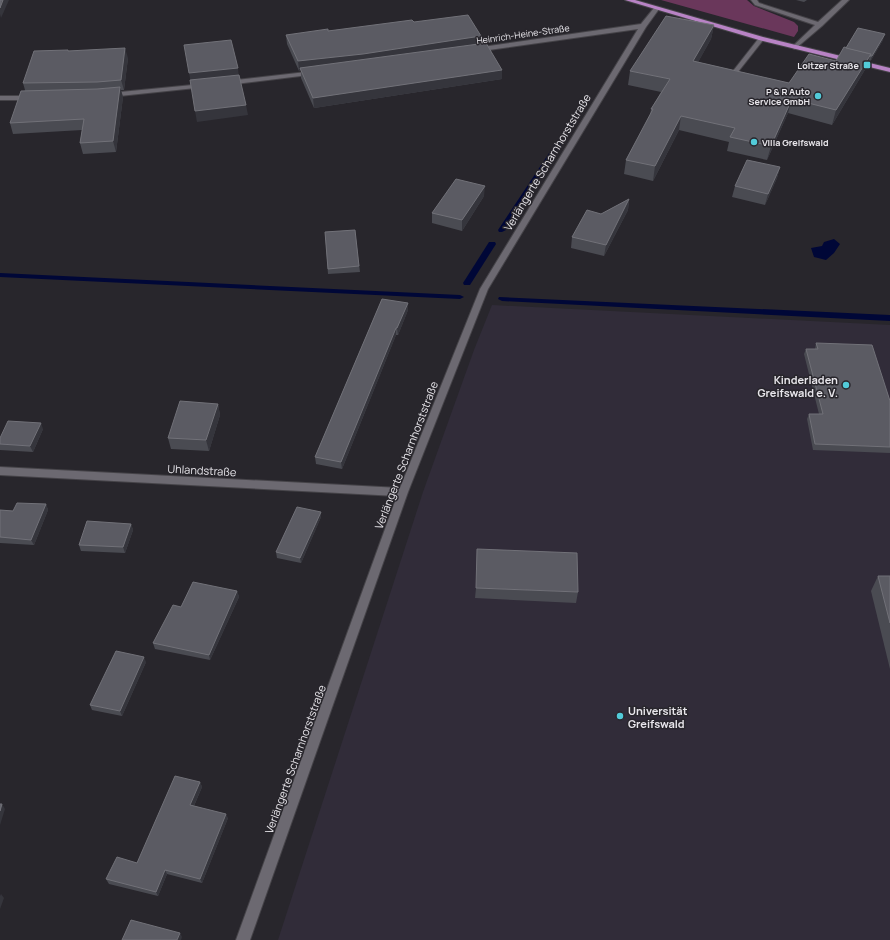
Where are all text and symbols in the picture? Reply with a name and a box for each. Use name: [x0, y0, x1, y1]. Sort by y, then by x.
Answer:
street label: Heinrich-Heine-Straße: [476, 21, 570, 47]
place label: Loitzer Straße: [797, 59, 860, 72]
marker: Loitzer Straße: [862, 60, 872, 70]
place label: P & R Auto Service GmbH: [749, 85, 810, 108]
street label: Verlängerte Scharnhorststraße: [500, 90, 594, 233]
marker: P & R Auto Service GmbH: [813, 91, 823, 101]
place label: Villa Greifswald: [762, 136, 828, 149]
marker: Villa Greifswald: [749, 137, 759, 147]
place label: Kinderladen Greifswald e. V.: [757, 372, 838, 400]
street label: Verlängerte Scharnhorststraße: [371, 378, 441, 531]
marker: Kinderladen Greifswald e. V.: [841, 380, 851, 390]
street label: Uhlandstraße: [167, 461, 237, 479]
street label: Verlängerte Scharnhorststraße: [261, 682, 329, 835]
place label: Universität Greifswald: [628, 703, 688, 731]
marker: Universität Greifswald: [615, 711, 625, 721]

